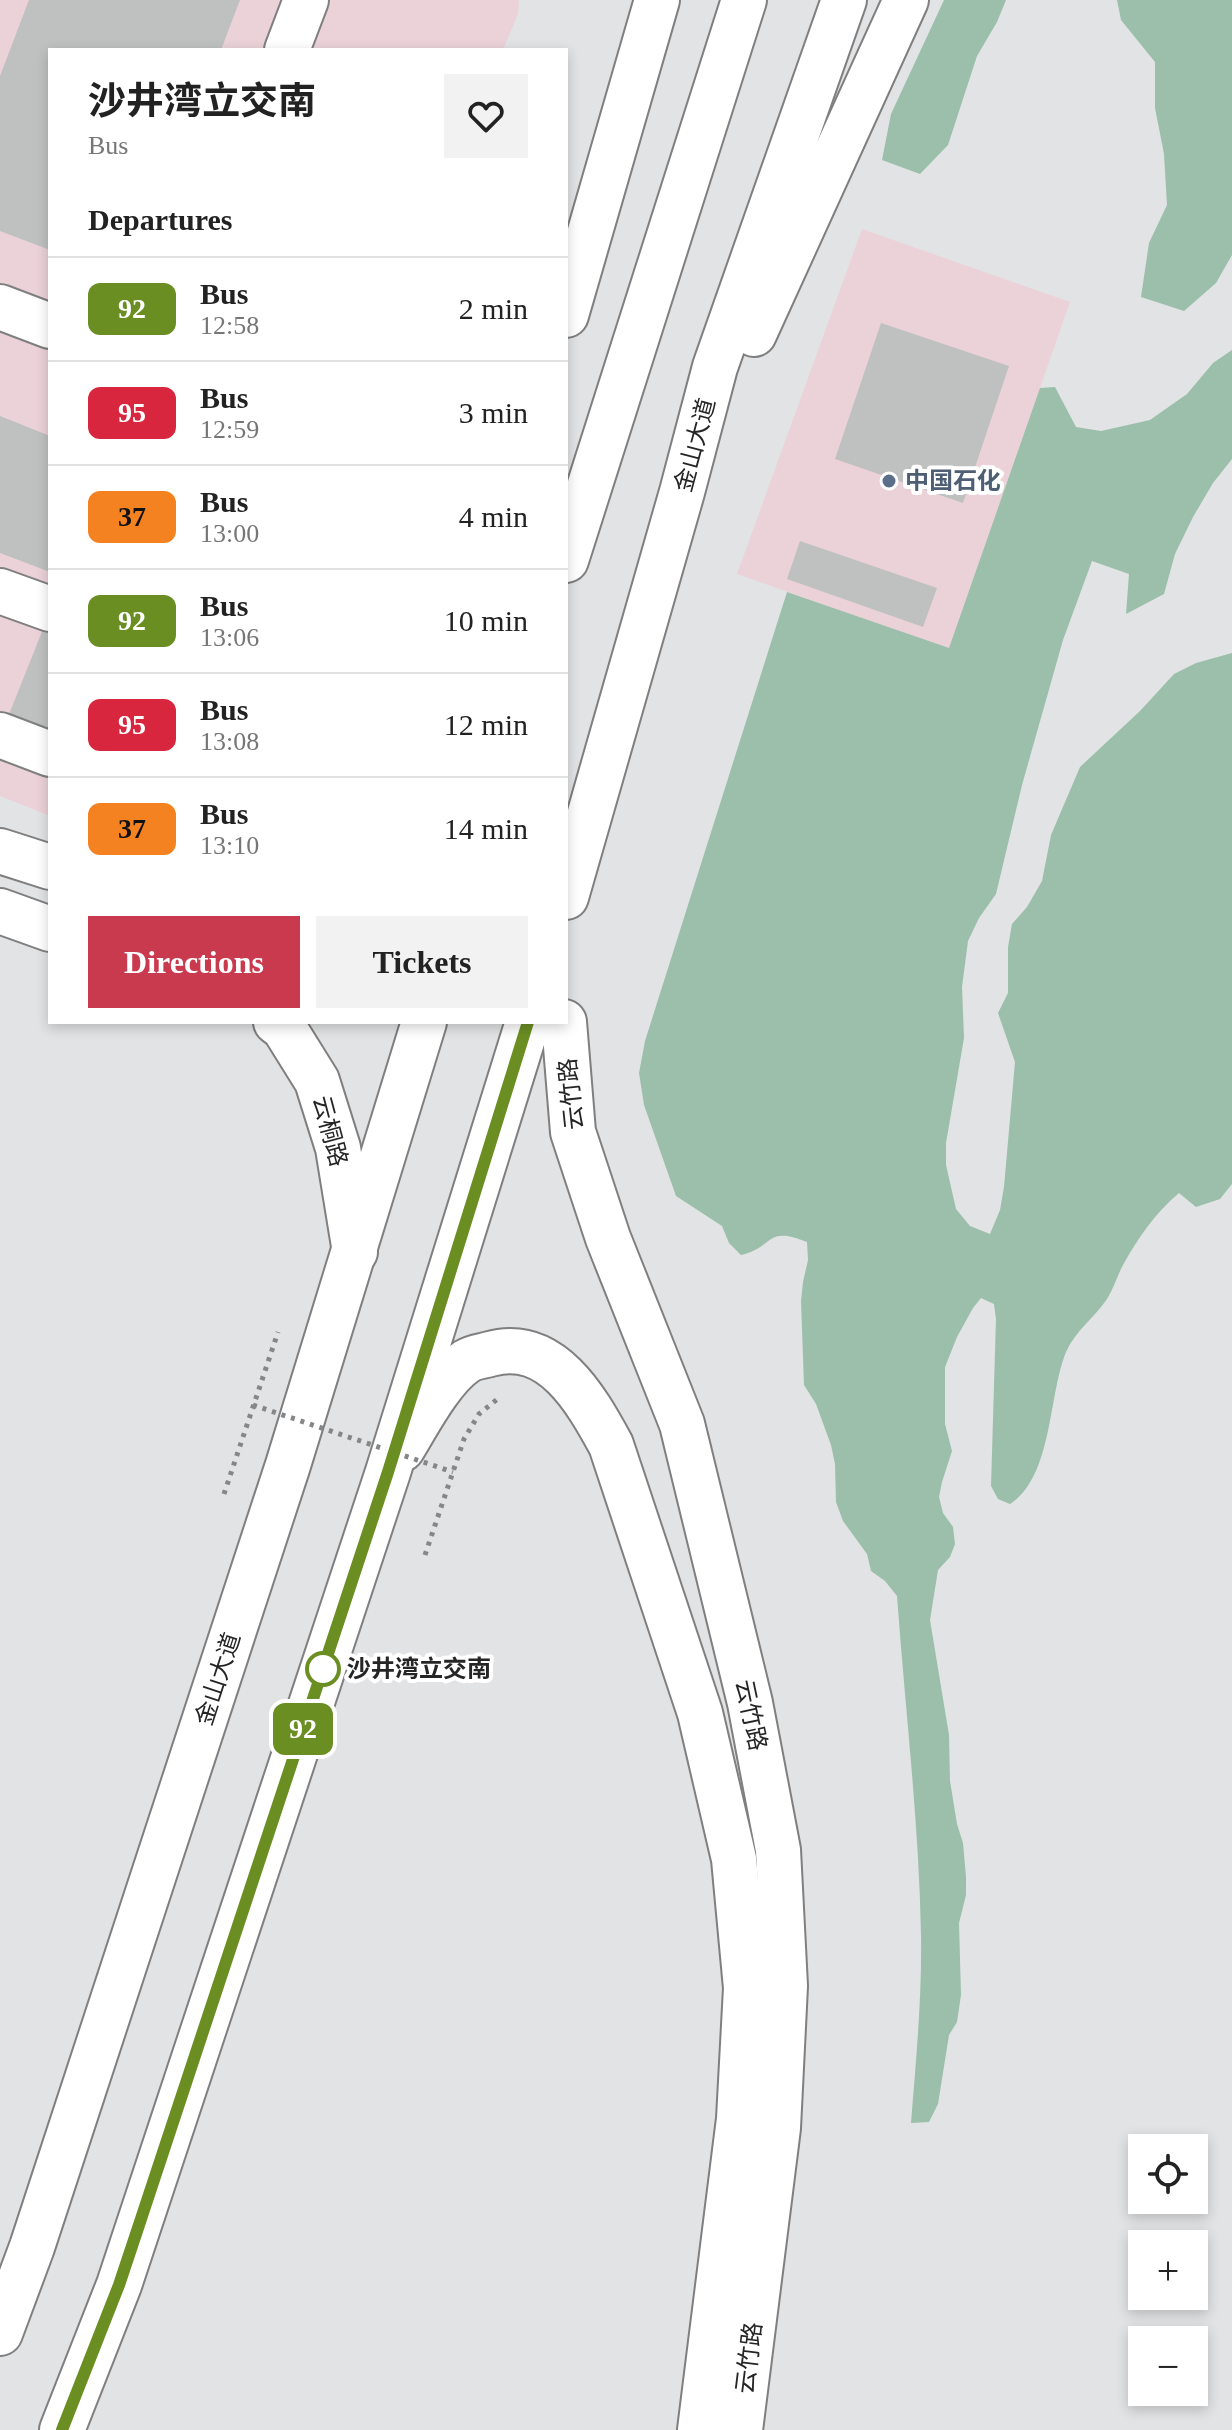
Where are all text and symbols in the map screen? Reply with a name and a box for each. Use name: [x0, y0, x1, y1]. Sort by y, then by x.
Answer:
button: heart: [444, 74, 528, 158]
text: 沙井湾立交南: [88, 80, 316, 122]
text: Bus: [88, 131, 128, 160]
text: Departures: [88, 203, 232, 236]
text: Bus: [200, 277, 248, 310]
text: 2 min: [459, 292, 528, 325]
text: 92: [118, 293, 146, 324]
text: 12:58: [200, 311, 259, 340]
text: Bus: [200, 381, 248, 414]
street label: 金山大道: [670, 395, 720, 495]
text: 3 min: [459, 396, 528, 429]
text: 95: [118, 397, 146, 428]
text: 12:59: [200, 415, 259, 444]
place label: 中国石化: [905, 468, 1001, 494]
marker: 中国石化: [880, 472, 898, 490]
text: Bus: [200, 485, 248, 518]
text: 4 min: [459, 500, 528, 533]
text: 37: [118, 501, 146, 532]
text: 13:00: [200, 519, 259, 548]
text: Bus: [200, 589, 248, 622]
text: 10 min: [444, 604, 528, 637]
text: 92: [118, 605, 146, 636]
text: 13:06: [200, 623, 259, 652]
text: Bus: [200, 693, 248, 726]
text: 12 min: [444, 708, 528, 741]
text: 95: [118, 709, 146, 740]
text: 13:08: [200, 727, 259, 756]
text: Bus: [200, 797, 248, 830]
text: 14 min: [444, 812, 528, 845]
text: 37: [118, 813, 146, 844]
text: 13:10: [200, 831, 259, 860]
button: Directions: [88, 916, 300, 1008]
button: Tickets: [316, 916, 528, 1008]
street label: 云竹路: [554, 1057, 588, 1131]
street label: 云桐路: [308, 1093, 352, 1169]
street label: 金山大道: [191, 1629, 245, 1729]
marker: 沙井湾立交南: [306, 1652, 340, 1686]
place label: 沙井湾立交南: [347, 1656, 491, 1682]
street label: 云竹路: [731, 1677, 771, 1753]
line badge: 92: [267, 1703, 339, 1755]
text: 92: [289, 1713, 317, 1744]
map controls: [1128, 2134, 1208, 2406]
button: locate: [1128, 2134, 1208, 2214]
button: +: [1128, 2230, 1208, 2310]
street label: 云竹路: [732, 2321, 766, 2395]
button: −: [1128, 2326, 1208, 2406]

